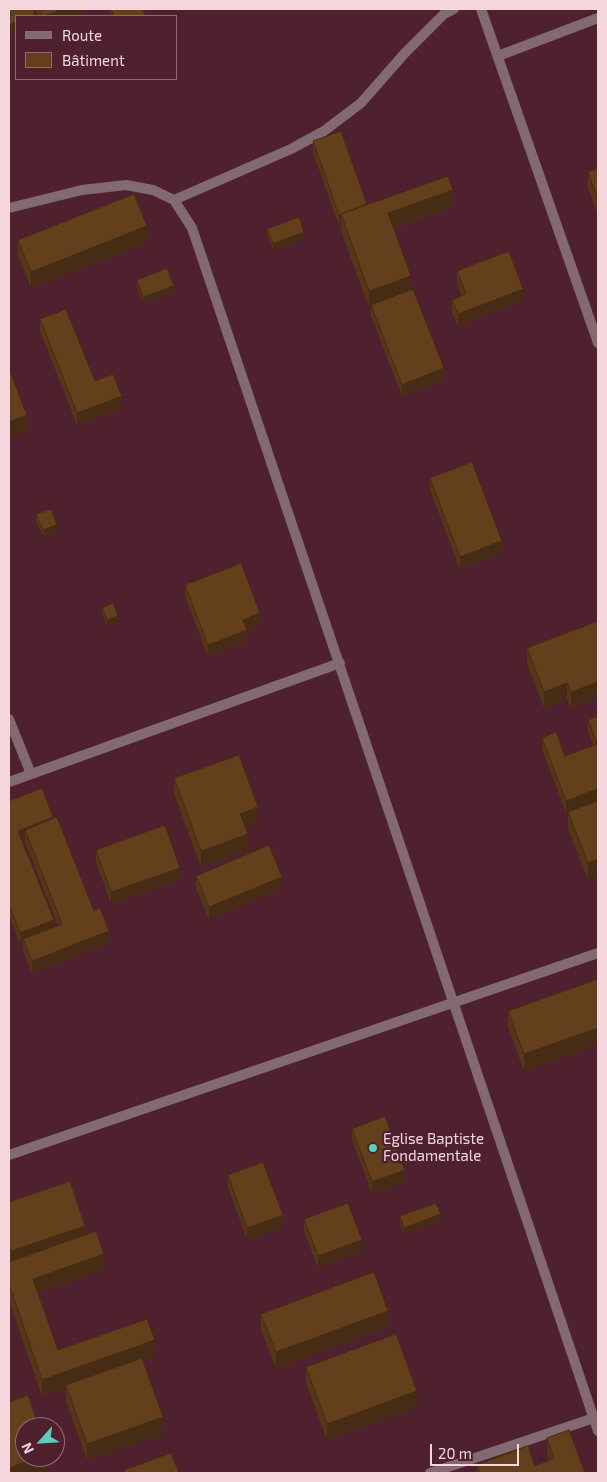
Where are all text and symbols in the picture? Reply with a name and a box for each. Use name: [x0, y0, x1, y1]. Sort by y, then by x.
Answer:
legend: [15, 15, 178, 80]
text: Route: [62, 26, 102, 44]
text: Bâtiment: [62, 51, 125, 69]
place label: Eglise Baptiste Fondamentale: [383, 1130, 484, 1165]
marker: Eglise Baptiste Fondamentale: [367, 1142, 379, 1154]
north arrow: [15, 1417, 65, 1467]
scale bar: [432, 1434, 521, 1466]
text: N: [17, 1440, 37, 1457]
text: 20 m: [438, 1444, 472, 1462]

